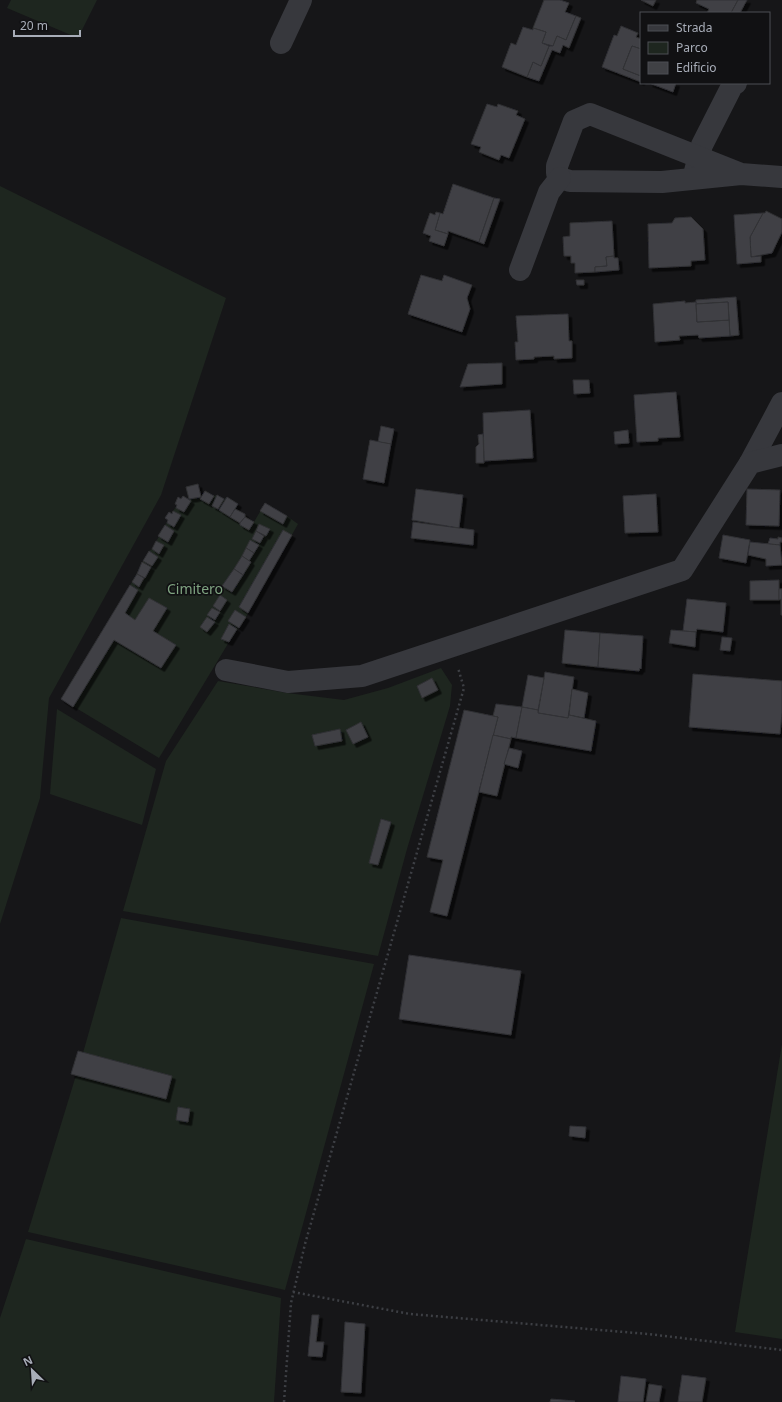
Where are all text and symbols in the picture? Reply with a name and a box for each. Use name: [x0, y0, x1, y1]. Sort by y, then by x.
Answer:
scale bar: [14, 12, 80, 38]
legend: [640, 12, 770, 84]
text: 20 m: [20, 17, 48, 34]
text: Strada: [676, 19, 712, 36]
text: Parco: [676, 39, 708, 56]
text: Edificio: [676, 59, 717, 76]
park label: Cimitero: [167, 579, 223, 598]
north arrow: [12, 1350, 52, 1390]
text: N: [20, 1352, 35, 1369]

